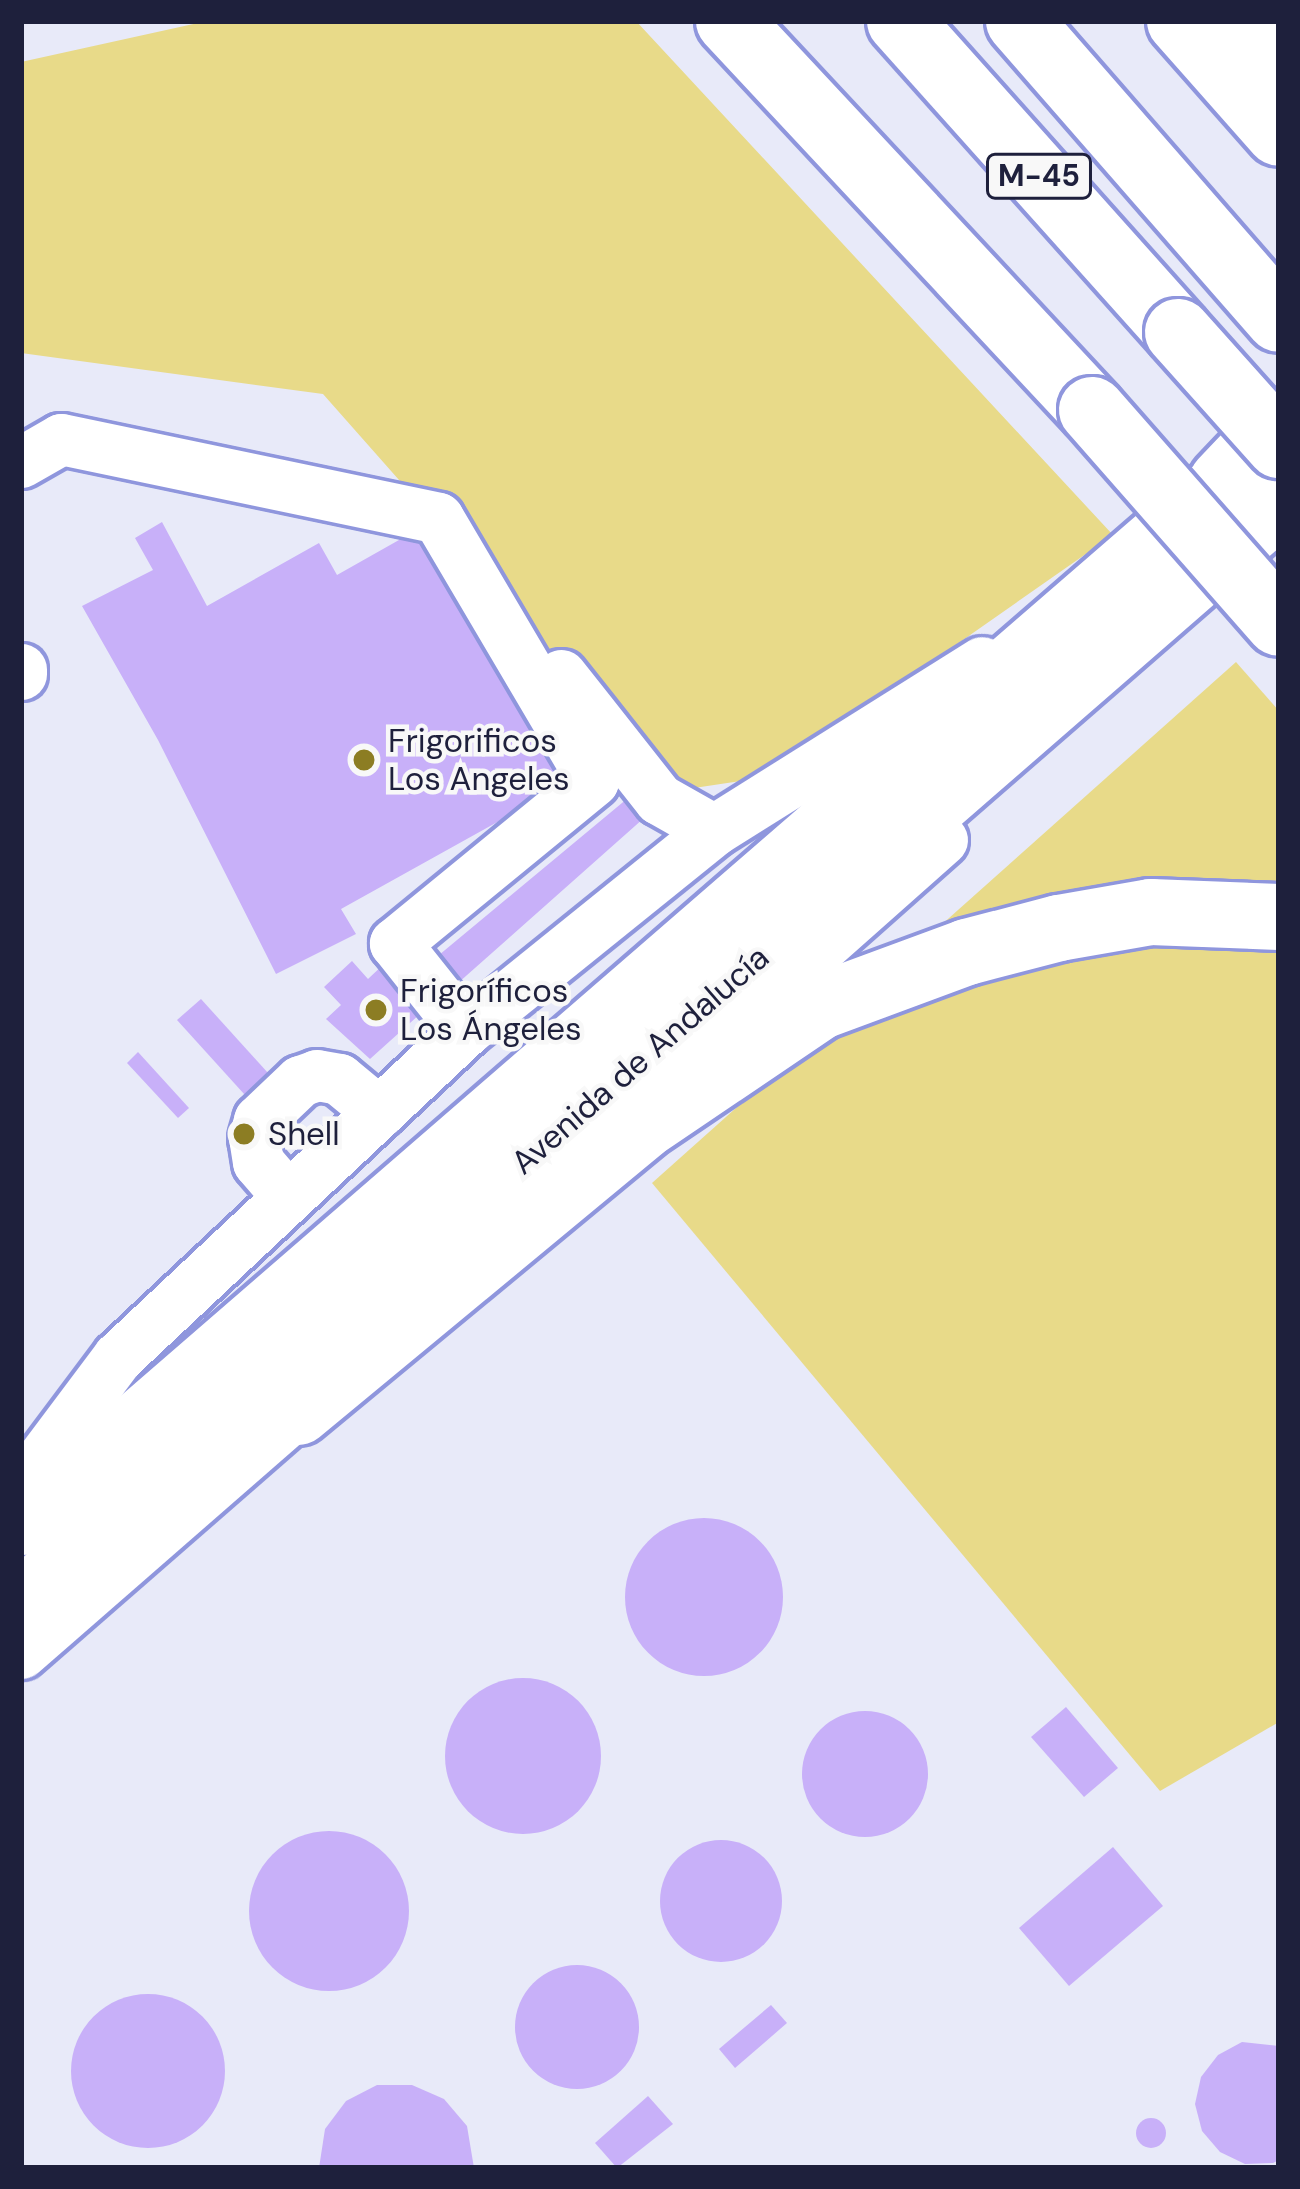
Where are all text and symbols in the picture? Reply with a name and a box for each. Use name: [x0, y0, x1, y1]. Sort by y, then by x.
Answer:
road number: M-45: [985, 152, 1093, 200]
place label: Frigorificos Los Angeles: [388, 721, 570, 799]
marker: Frigorificos Los Angeles: [351, 747, 377, 773]
street label: Avenida de Andalucía: [503, 937, 777, 1183]
place label: Frigoríficos Los Ángeles: [400, 971, 582, 1049]
marker: Frigoríficos Los Ángeles: [363, 997, 389, 1023]
place label: Shell: [268, 1114, 340, 1154]
marker: Shell: [231, 1121, 257, 1147]

